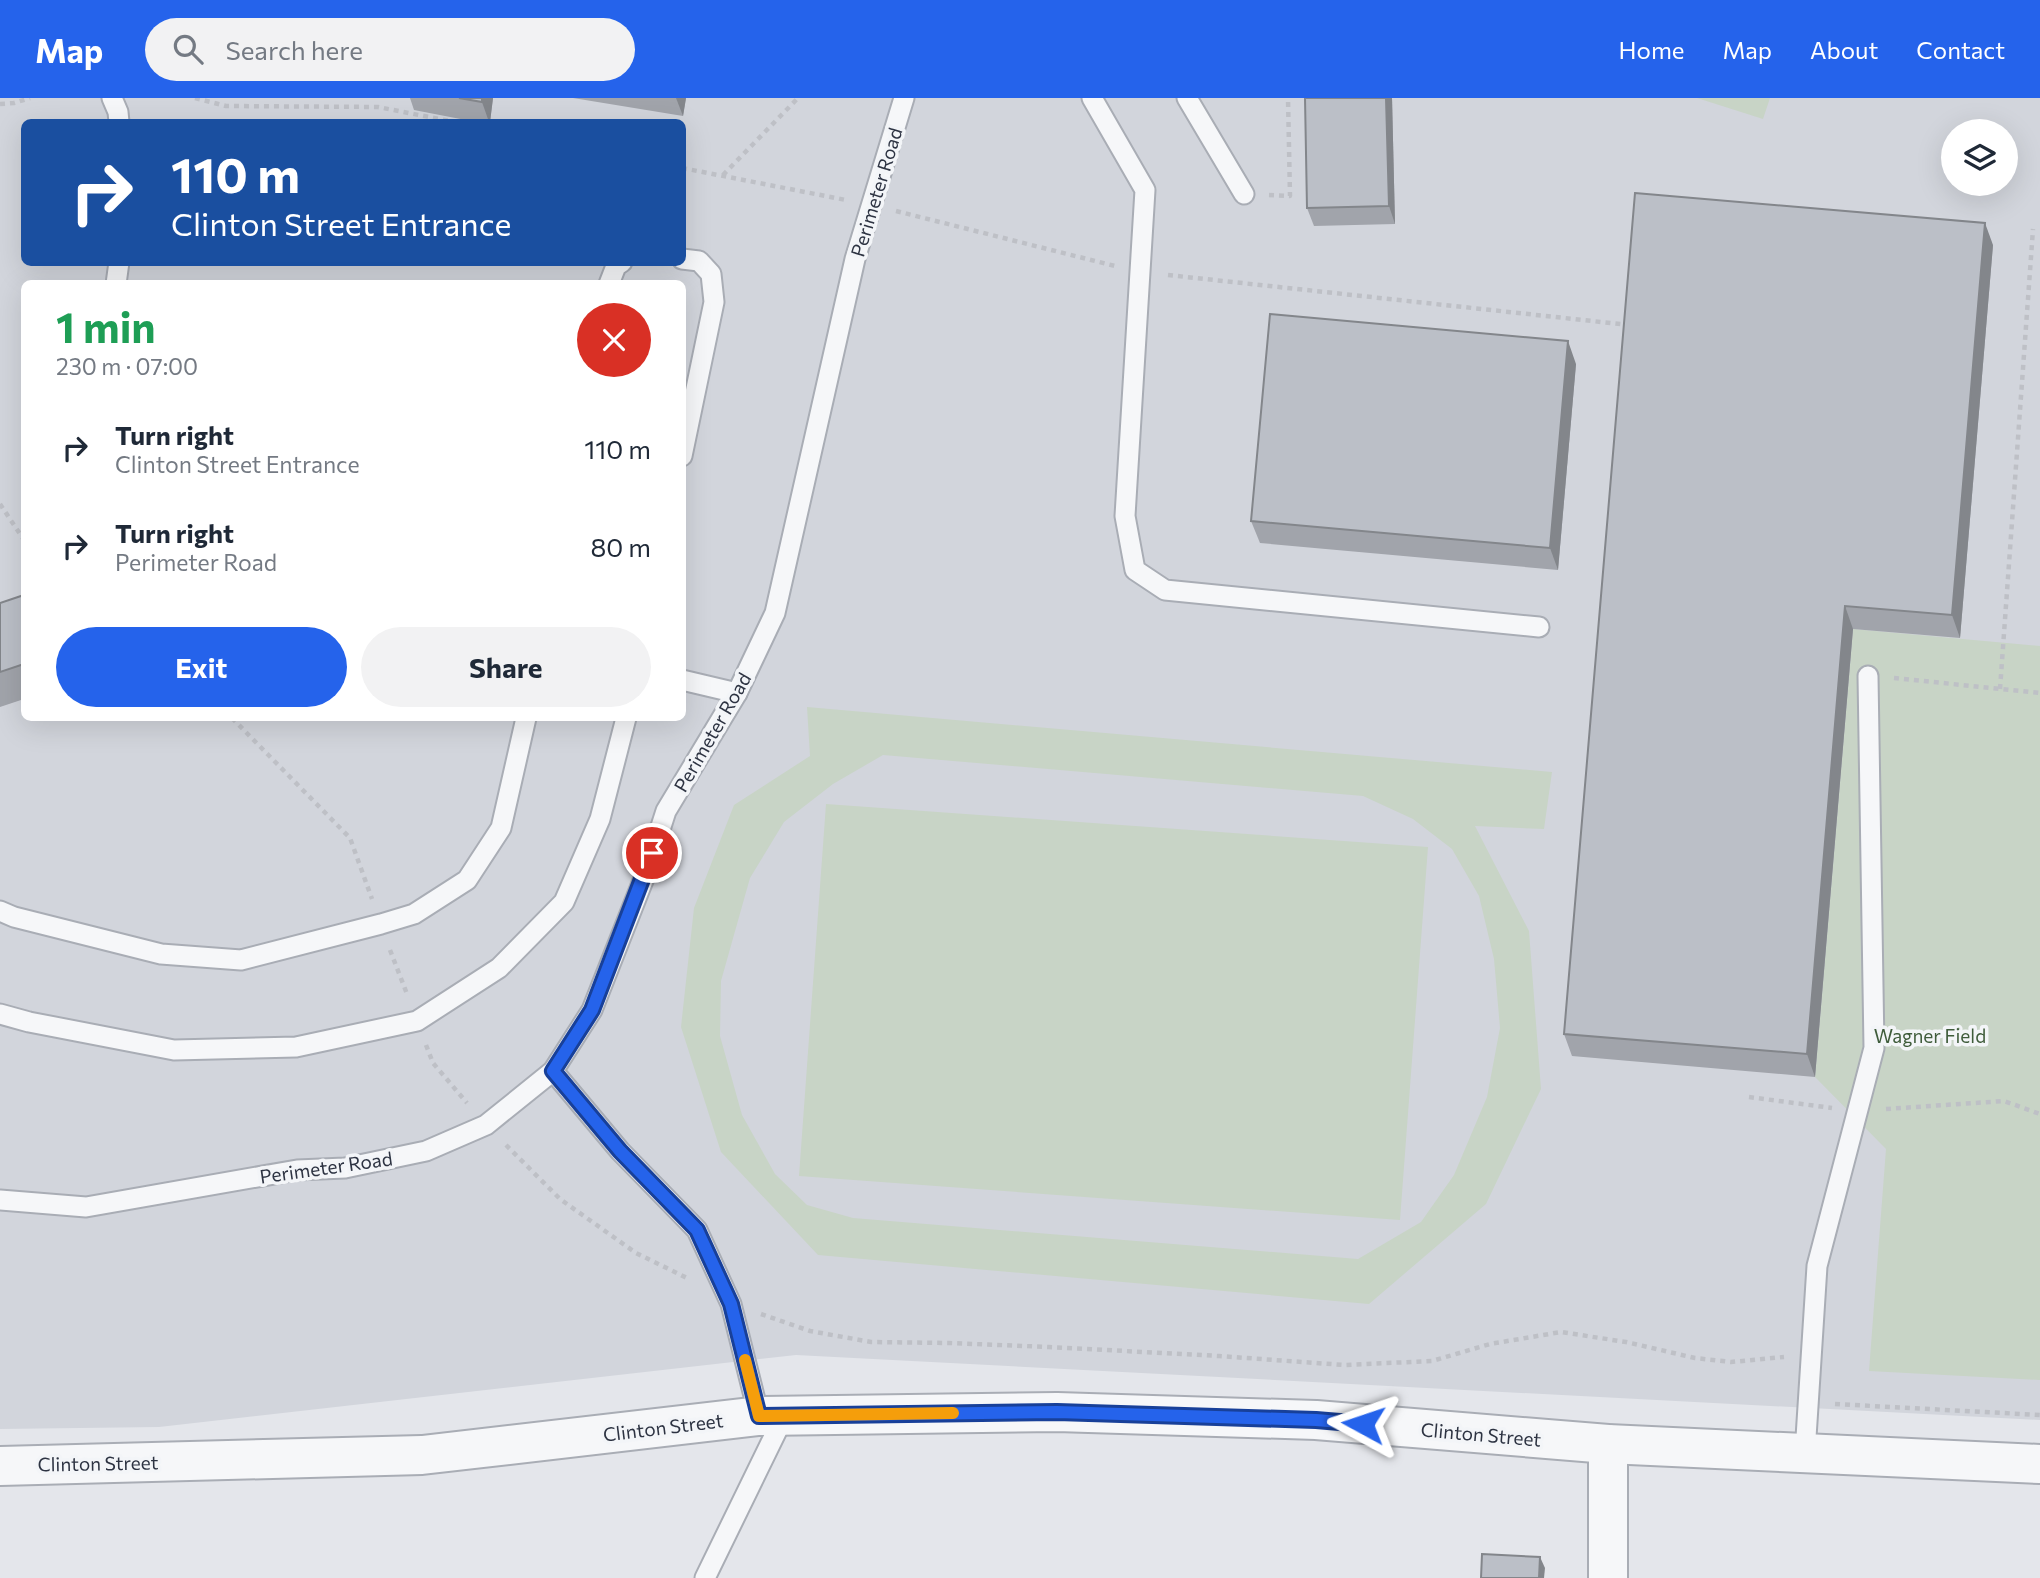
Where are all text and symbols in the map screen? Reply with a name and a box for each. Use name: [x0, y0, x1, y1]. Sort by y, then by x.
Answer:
search box: [145, 18, 635, 81]
text: Map: [35, 29, 103, 70]
icon: search: [169, 30, 207, 68]
text: Search here: [225, 34, 363, 65]
text: Home: [1619, 35, 1685, 64]
text: Map: [1723, 35, 1772, 64]
text: About: [1810, 35, 1878, 64]
text: Contact: [1916, 35, 2005, 64]
map controls: [1941, 119, 2018, 196]
button: layers: [1941, 119, 2018, 196]
street label: Perimeter Road: [845, 125, 907, 259]
text: 110 m: [171, 143, 300, 203]
icon: right: [56, 147, 147, 238]
text: Clinton Street Entrance: [171, 203, 511, 243]
text: 1 min: [56, 300, 156, 352]
button: close: [577, 303, 651, 377]
text: 230 m · 07:00: [56, 352, 198, 380]
text: Turn right: [115, 419, 234, 450]
icon: right: [56, 429, 94, 467]
text: 110 m: [584, 433, 651, 464]
text: Clinton Street Entrance: [115, 450, 360, 478]
text: Turn right: [115, 517, 234, 548]
icon: right: [56, 527, 94, 565]
text: 80 m: [591, 531, 651, 562]
text: Perimeter Road: [115, 548, 277, 576]
button: Exit: [56, 627, 347, 707]
button: Share: [361, 627, 651, 707]
street label: Perimeter Road: [669, 668, 755, 796]
pin: [622, 823, 682, 883]
icon: arrive: [633, 834, 671, 872]
park label: Wagner Field: [1874, 1024, 1986, 1047]
street label: Perimeter Road: [258, 1146, 394, 1188]
position arrow: [1326, 1387, 1400, 1461]
street label: Clinton Street: [602, 1408, 725, 1446]
street label: Clinton Street: [1420, 1417, 1542, 1451]
street label: Clinton Street: [37, 1450, 159, 1476]

